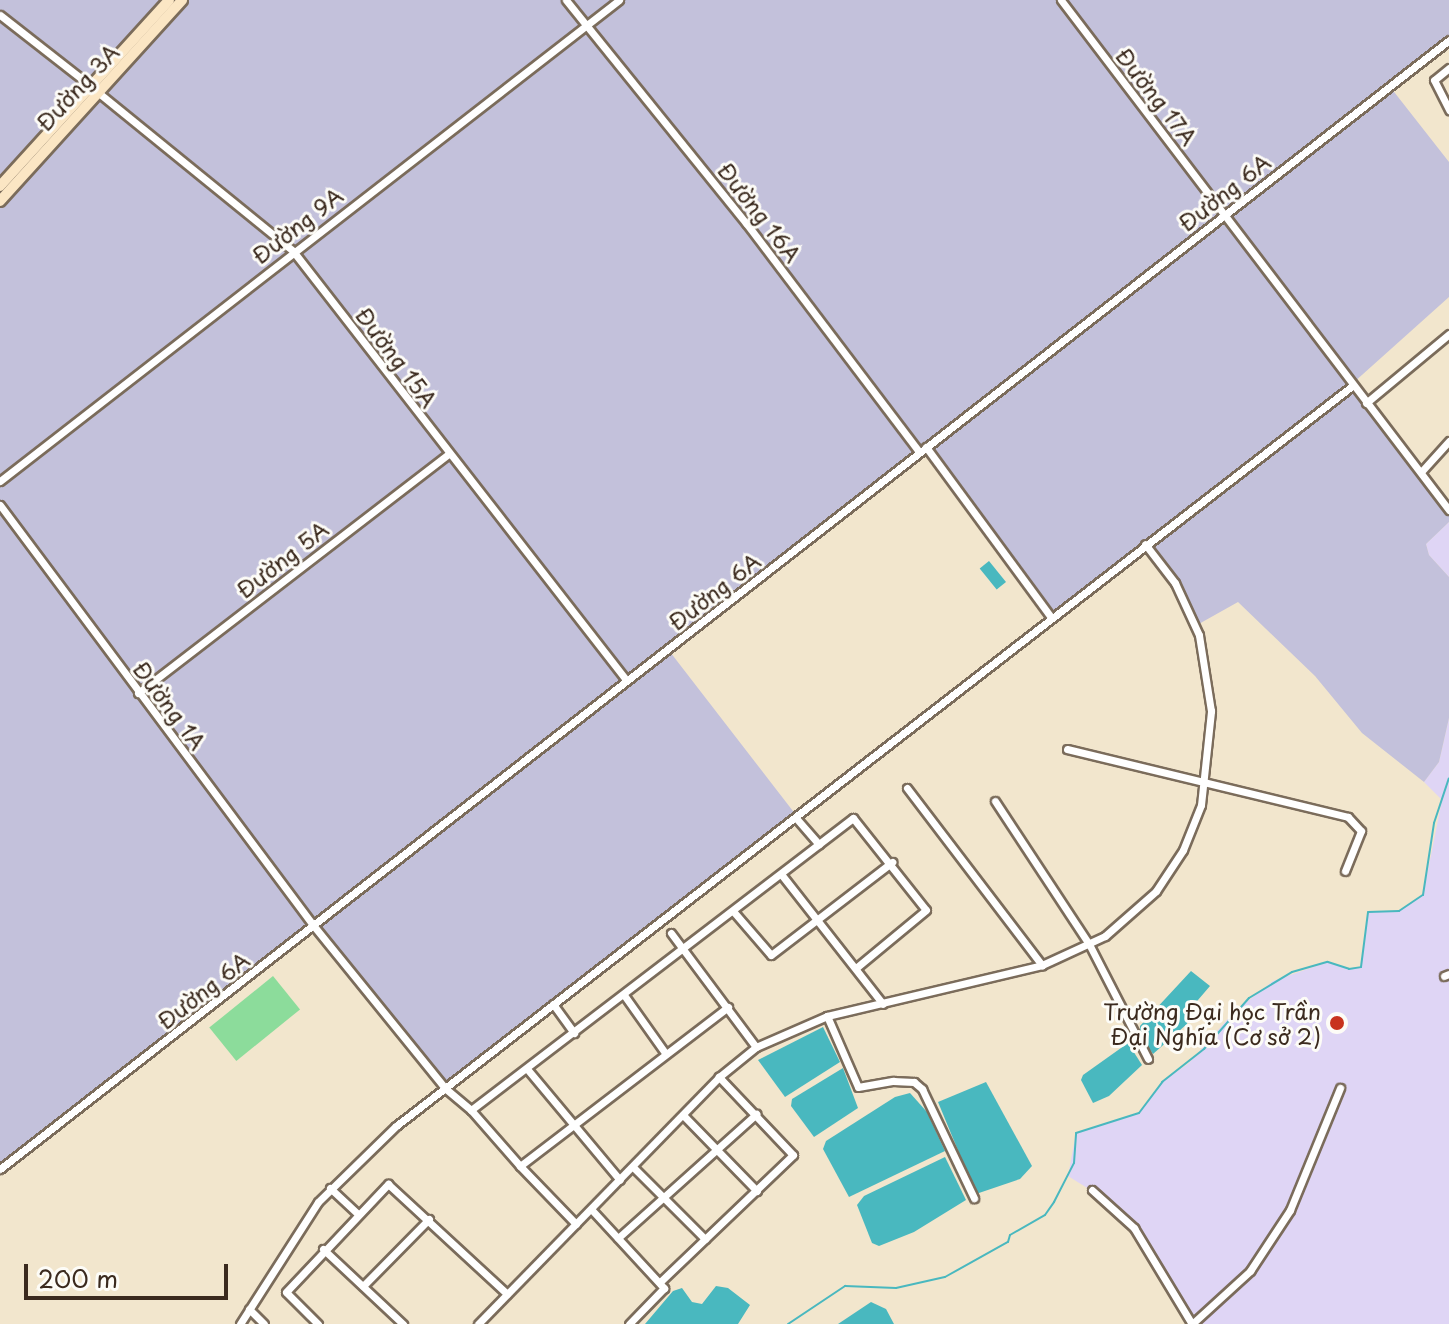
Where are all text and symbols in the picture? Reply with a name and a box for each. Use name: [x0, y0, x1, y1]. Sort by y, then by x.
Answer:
street label: Đường 3A: [31, 39, 123, 135]
street label: Đường 17A: [1111, 42, 1203, 150]
street label: Đường 6A: [1173, 148, 1275, 236]
street label: Đường 16A: [713, 157, 807, 267]
street label: Đường 9A: [247, 182, 347, 268]
street label: Đường 15A: [351, 302, 443, 412]
street label: Đường 5A: [231, 515, 333, 603]
street label: Đường 6A: [663, 547, 765, 635]
street label: Đường 1A: [128, 656, 212, 754]
street label: Đường 6A: [152, 946, 254, 1034]
place label: Trường Đại học Trần Đại Nghĩa (Cơ sở 2): [1101, 997, 1321, 1048]
marker: Trường Đại học Trần Đại Nghĩa (Cơ sở 2): [1328, 1014, 1346, 1032]
scale bar: [28, 1248, 232, 1298]
text: 200 m: [38, 1260, 118, 1296]

